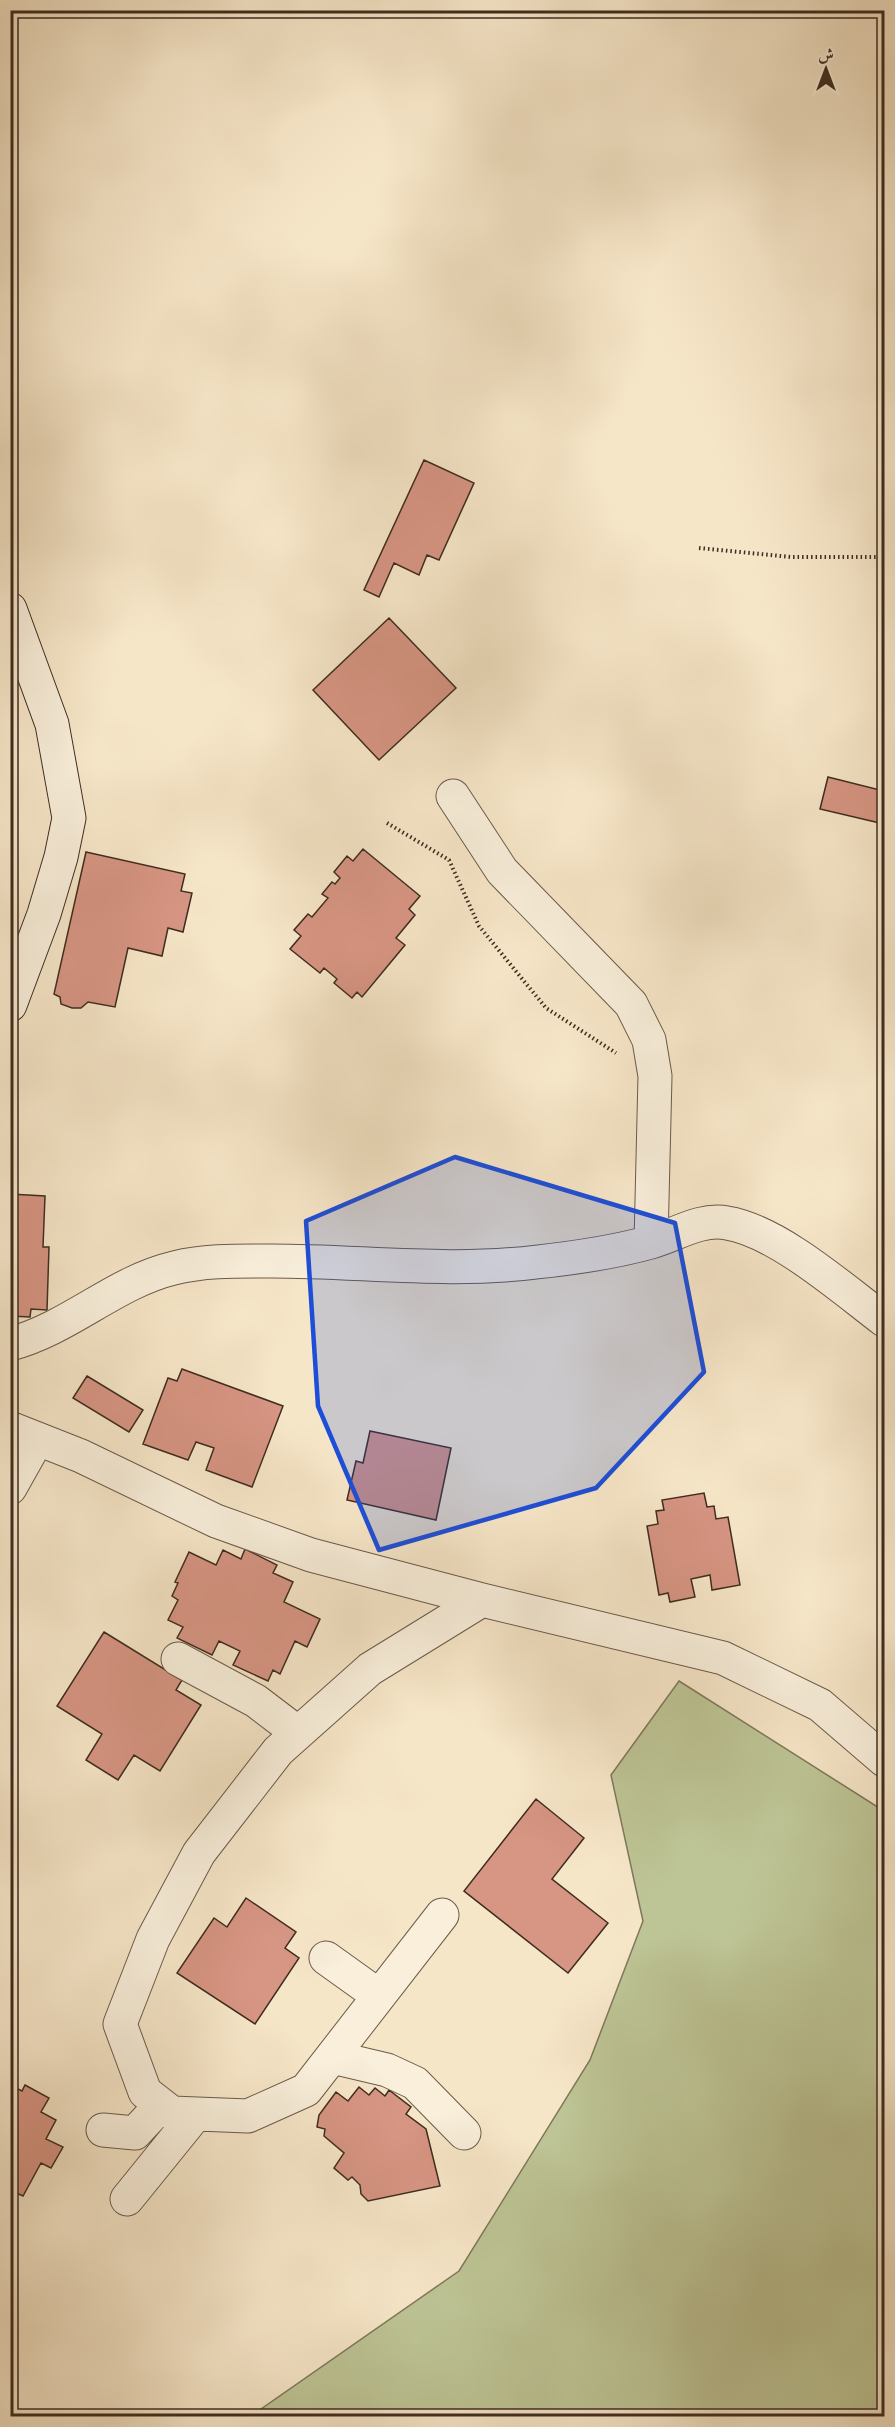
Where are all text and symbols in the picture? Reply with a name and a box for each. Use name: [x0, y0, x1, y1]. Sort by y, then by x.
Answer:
north arrow: [796, 39, 856, 99]
text: ش: [818, 44, 834, 66]

